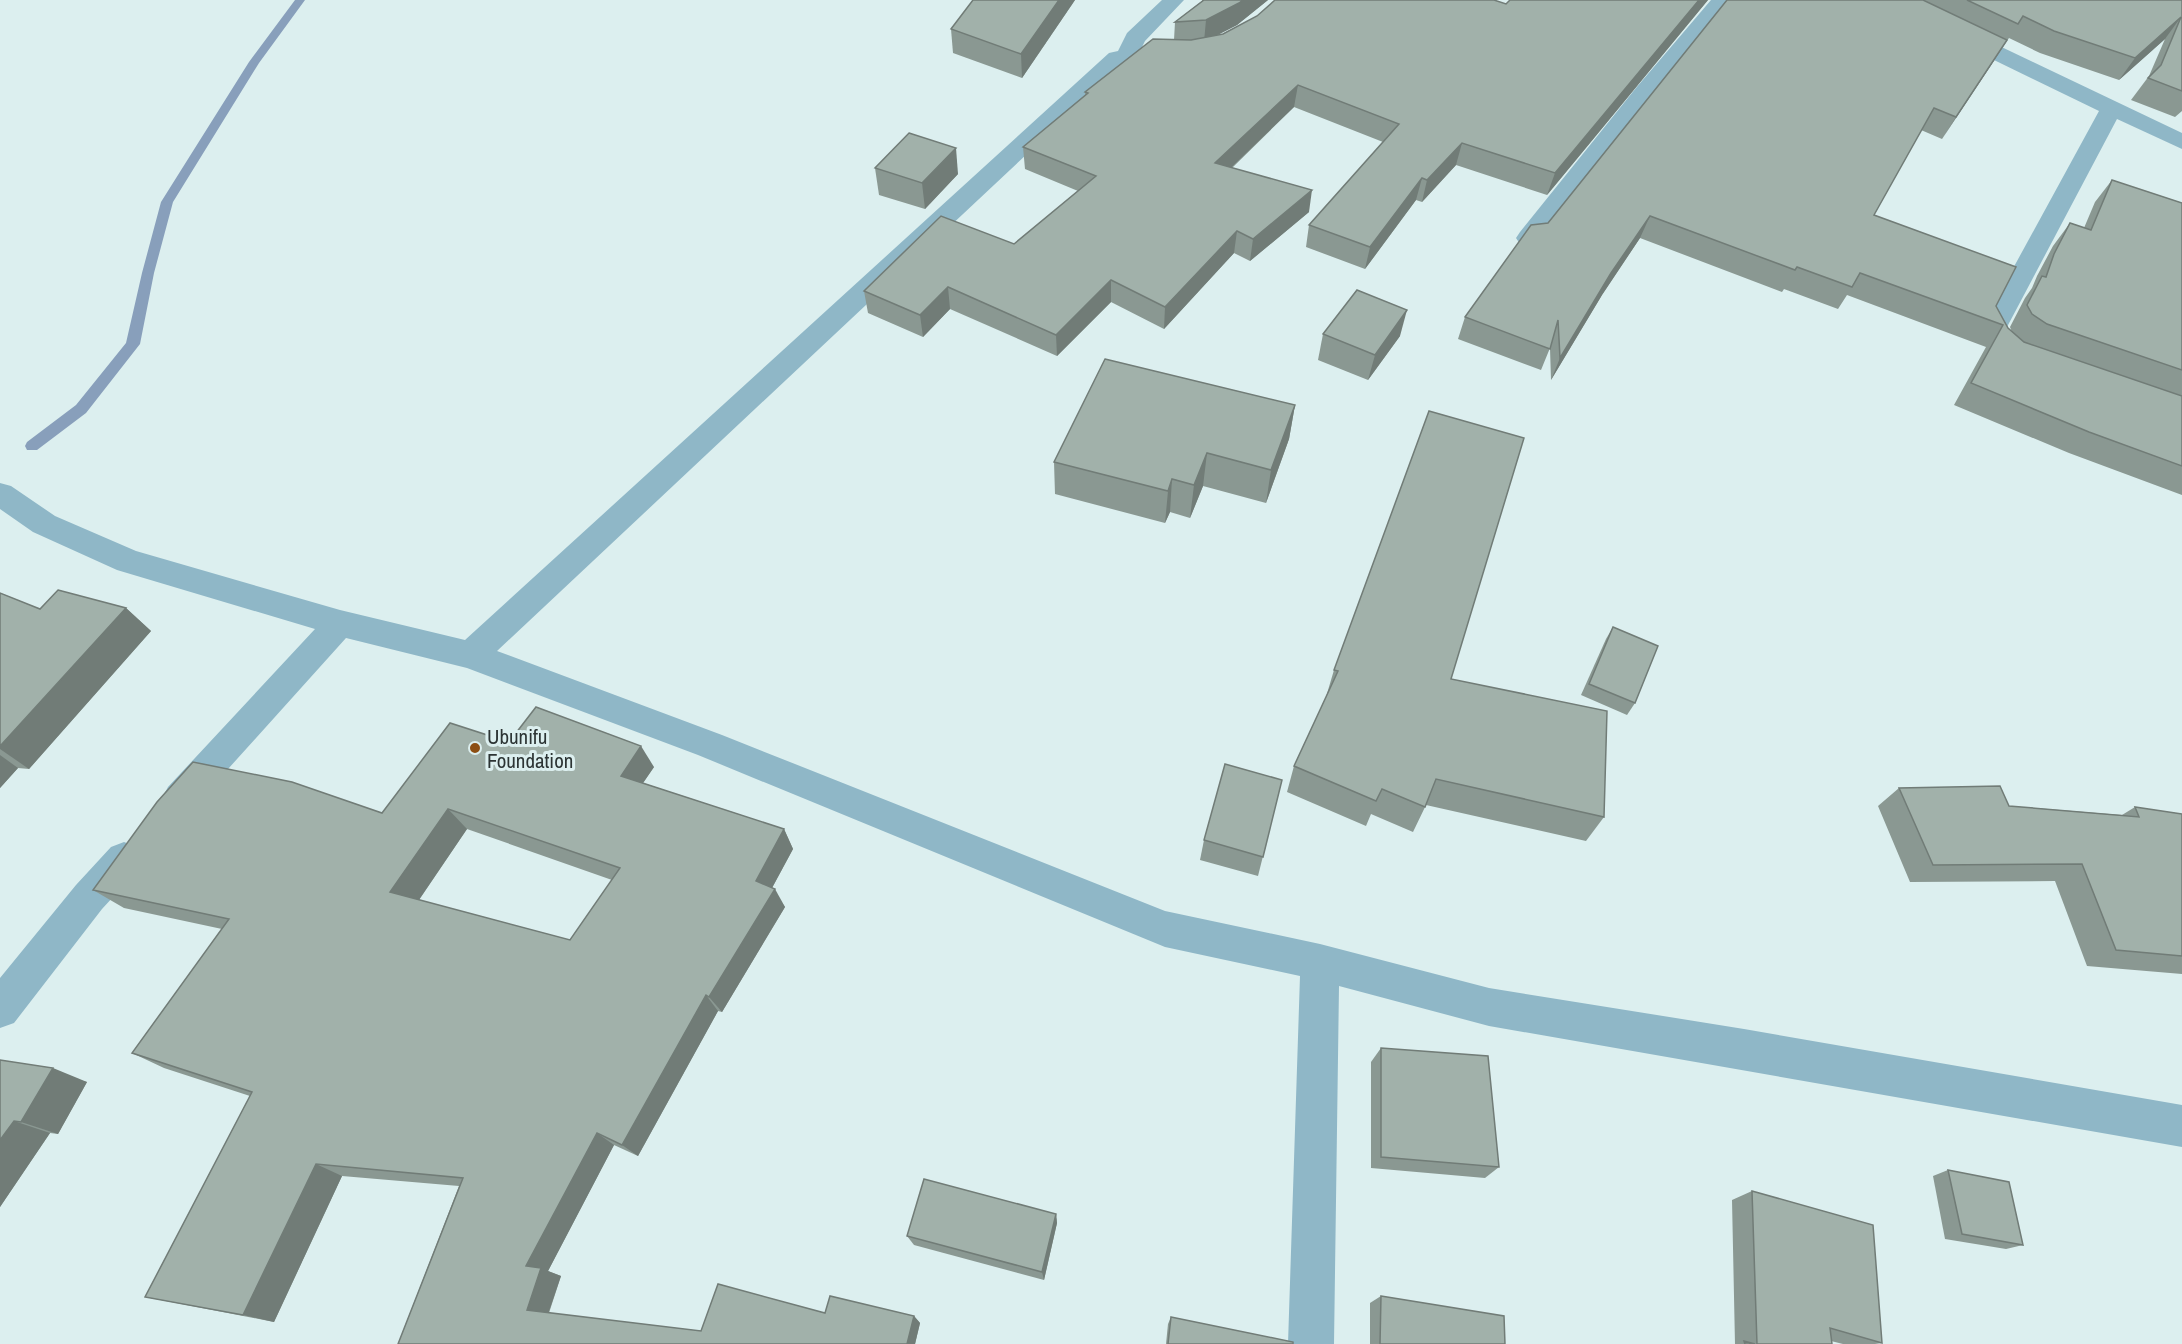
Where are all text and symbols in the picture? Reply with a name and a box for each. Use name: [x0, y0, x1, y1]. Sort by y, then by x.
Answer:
place label: Ubunifu Foundation: [487, 722, 573, 775]
marker: Ubunifu Foundation: [468, 741, 482, 755]

